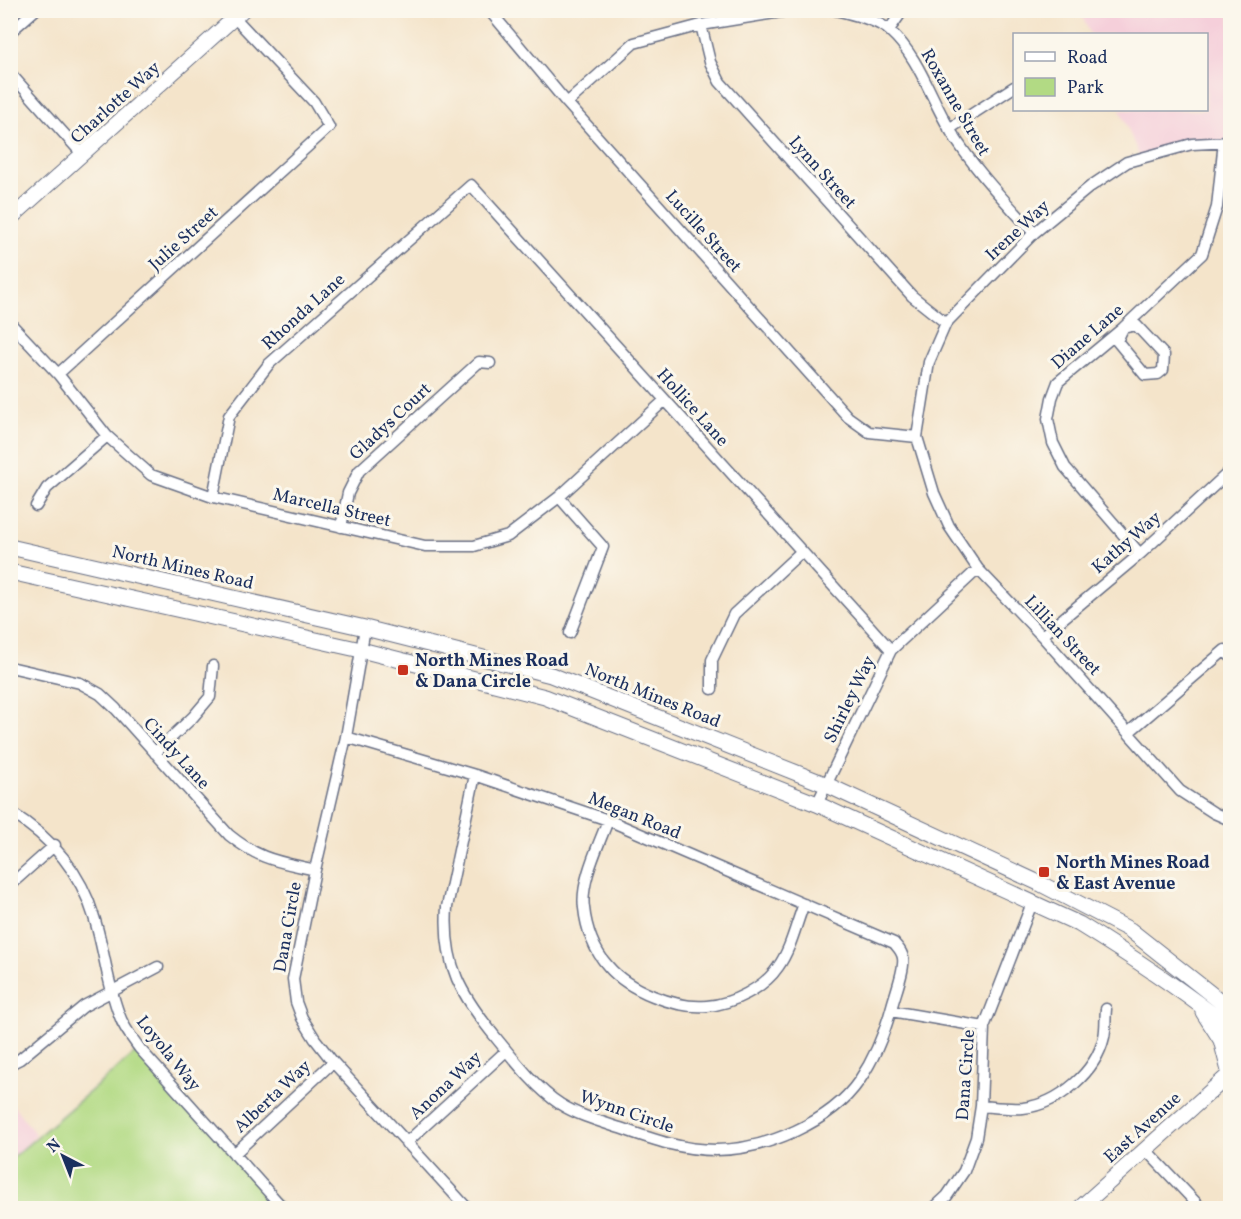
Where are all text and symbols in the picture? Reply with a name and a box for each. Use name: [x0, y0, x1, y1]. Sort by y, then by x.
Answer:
legend: [1013, 33, 1208, 111]
street label: Roxanne Street: [914, 44, 996, 161]
text: Road: [1067, 46, 1108, 71]
street label: Charlotte Way: [66, 56, 166, 150]
text: Park: [1067, 76, 1104, 101]
street label: Lynn Street: [782, 131, 862, 215]
street label: Lucille Street: [659, 185, 747, 279]
street label: Irene Way: [980, 195, 1056, 267]
street label: Julie Street: [144, 201, 224, 277]
street label: Rhonda Lane: [257, 268, 351, 356]
street label: Diane Lane: [1046, 299, 1130, 376]
street label: Hollice Lane: [650, 363, 734, 453]
street label: Gladys Court: [344, 377, 438, 467]
street label: Marcella Street: [270, 483, 393, 534]
street label: Kathy Way: [1087, 506, 1167, 580]
street label: North Mines Road: [109, 540, 256, 597]
street label: Lillian Street: [1018, 590, 1106, 682]
place label: North Mines Road & Dana Circle: [415, 649, 569, 695]
street label: Shirley Way: [818, 651, 882, 748]
street label: North Mines Road: [581, 658, 724, 735]
marker: North Mines Road & Dana Circle: [396, 663, 410, 677]
street label: Cindy Lane: [137, 712, 215, 796]
street label: Megan Road: [584, 786, 685, 846]
place label: North Mines Road & East Avenue: [1056, 851, 1210, 897]
marker: North Mines Road & East Avenue: [1037, 865, 1051, 879]
street label: Dana Circle: [268, 880, 309, 975]
street label: Loyola Way: [130, 1011, 206, 1097]
street label: Dana Circle: [951, 1029, 982, 1122]
street label: Anona Way: [404, 1046, 488, 1126]
street label: Alberta Way: [229, 1055, 317, 1139]
street label: Wynn Circle: [576, 1085, 677, 1140]
street label: East Avenue: [1099, 1087, 1187, 1170]
north arrow: [33, 1126, 93, 1186]
text: N: [43, 1134, 66, 1158]

